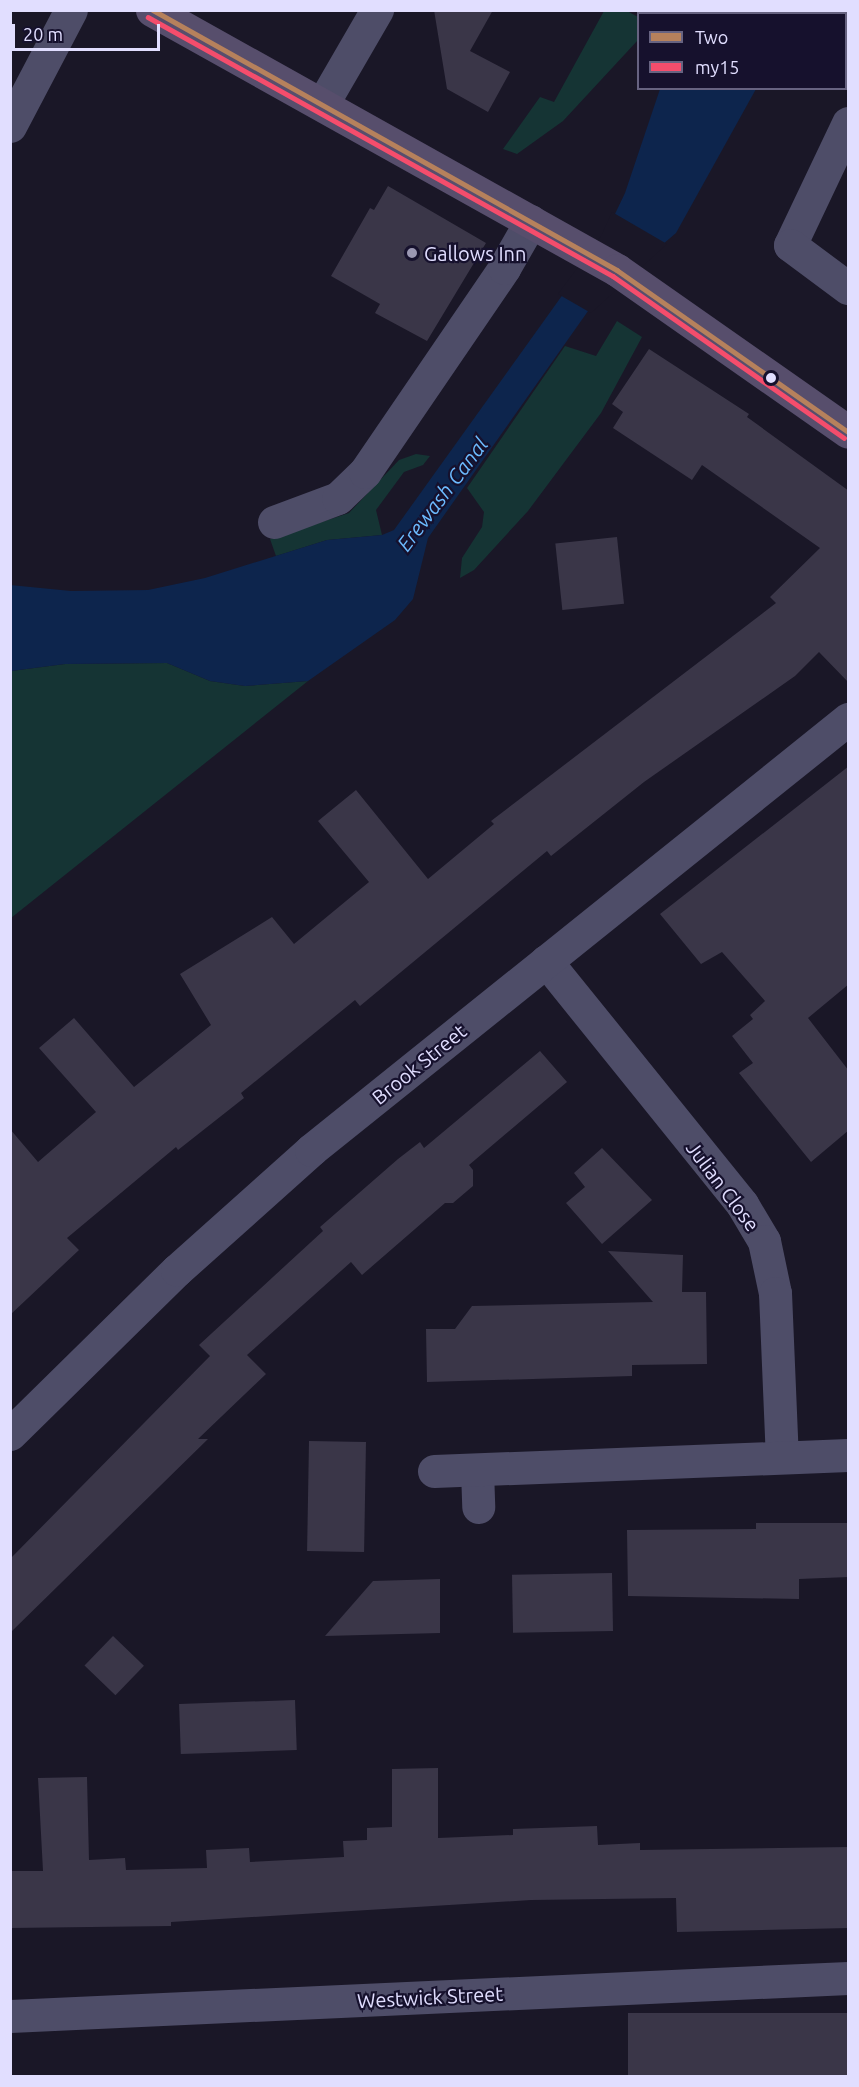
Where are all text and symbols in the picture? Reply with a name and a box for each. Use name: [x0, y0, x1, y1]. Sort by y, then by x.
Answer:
scale bar: [15, 12, 164, 50]
legend: [637, 12, 847, 90]
text: 20 m: [23, 24, 63, 44]
text: Two: [695, 27, 728, 47]
text: my15: [695, 57, 740, 77]
place label: Gallows Inn: [424, 241, 526, 265]
marker: Gallows Inn: [405, 246, 419, 260]
unlabelled marker: [765, 372, 777, 384]
water label: Erewash Canal: [391, 432, 493, 556]
street label: Brook Street: [367, 1019, 471, 1109]
street label: Julian Close: [681, 1136, 765, 1236]
street label: Westwick Street: [356, 1981, 504, 2013]

